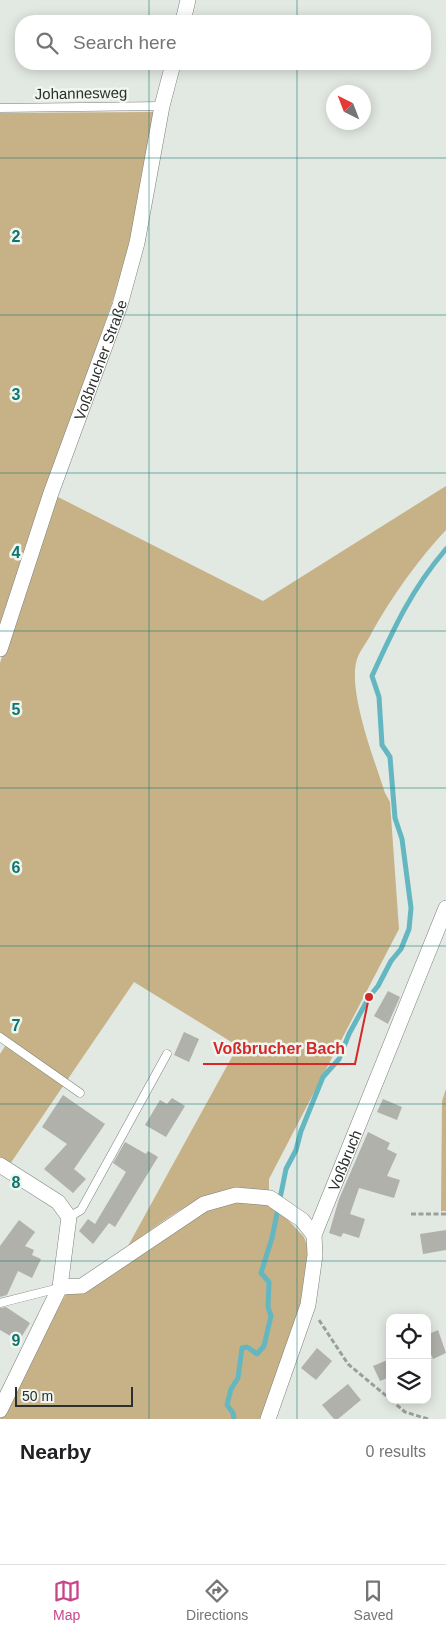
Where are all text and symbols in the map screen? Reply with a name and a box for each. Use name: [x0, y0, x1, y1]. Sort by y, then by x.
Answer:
search box: [15, 15, 431, 70]
icon: search: [33, 29, 61, 57]
text: Search here: [73, 32, 177, 53]
street label: Johannesweg: [35, 84, 127, 102]
north arrow: [326, 85, 371, 130]
text: 2: [12, 228, 21, 245]
street label: Voßbrucher Straße: [70, 298, 130, 422]
text: 3: [12, 386, 21, 403]
text: 4: [12, 544, 21, 561]
text: 5: [12, 701, 21, 718]
text: 6: [12, 859, 21, 876]
text: 7: [12, 1017, 21, 1034]
callout: Voßbrucher Bach: [203, 1033, 355, 1064]
text: Voßbrucher Bach: [213, 1040, 345, 1057]
street label: Voßbruch: [324, 1127, 364, 1193]
text: 8: [12, 1174, 21, 1191]
map controls: [386, 1314, 431, 1404]
button: locate: [386, 1314, 431, 1359]
text: 9: [12, 1332, 21, 1349]
button: layers: [386, 1359, 431, 1404]
scale bar: [15, 1384, 132, 1407]
text: 50 m: [22, 1388, 53, 1404]
text: Nearby: [20, 1440, 91, 1463]
text: 0 results: [366, 1443, 426, 1460]
tab: Map: [53, 1577, 81, 1623]
tab: Directions: [186, 1577, 248, 1623]
tab: Saved: [354, 1577, 393, 1623]

